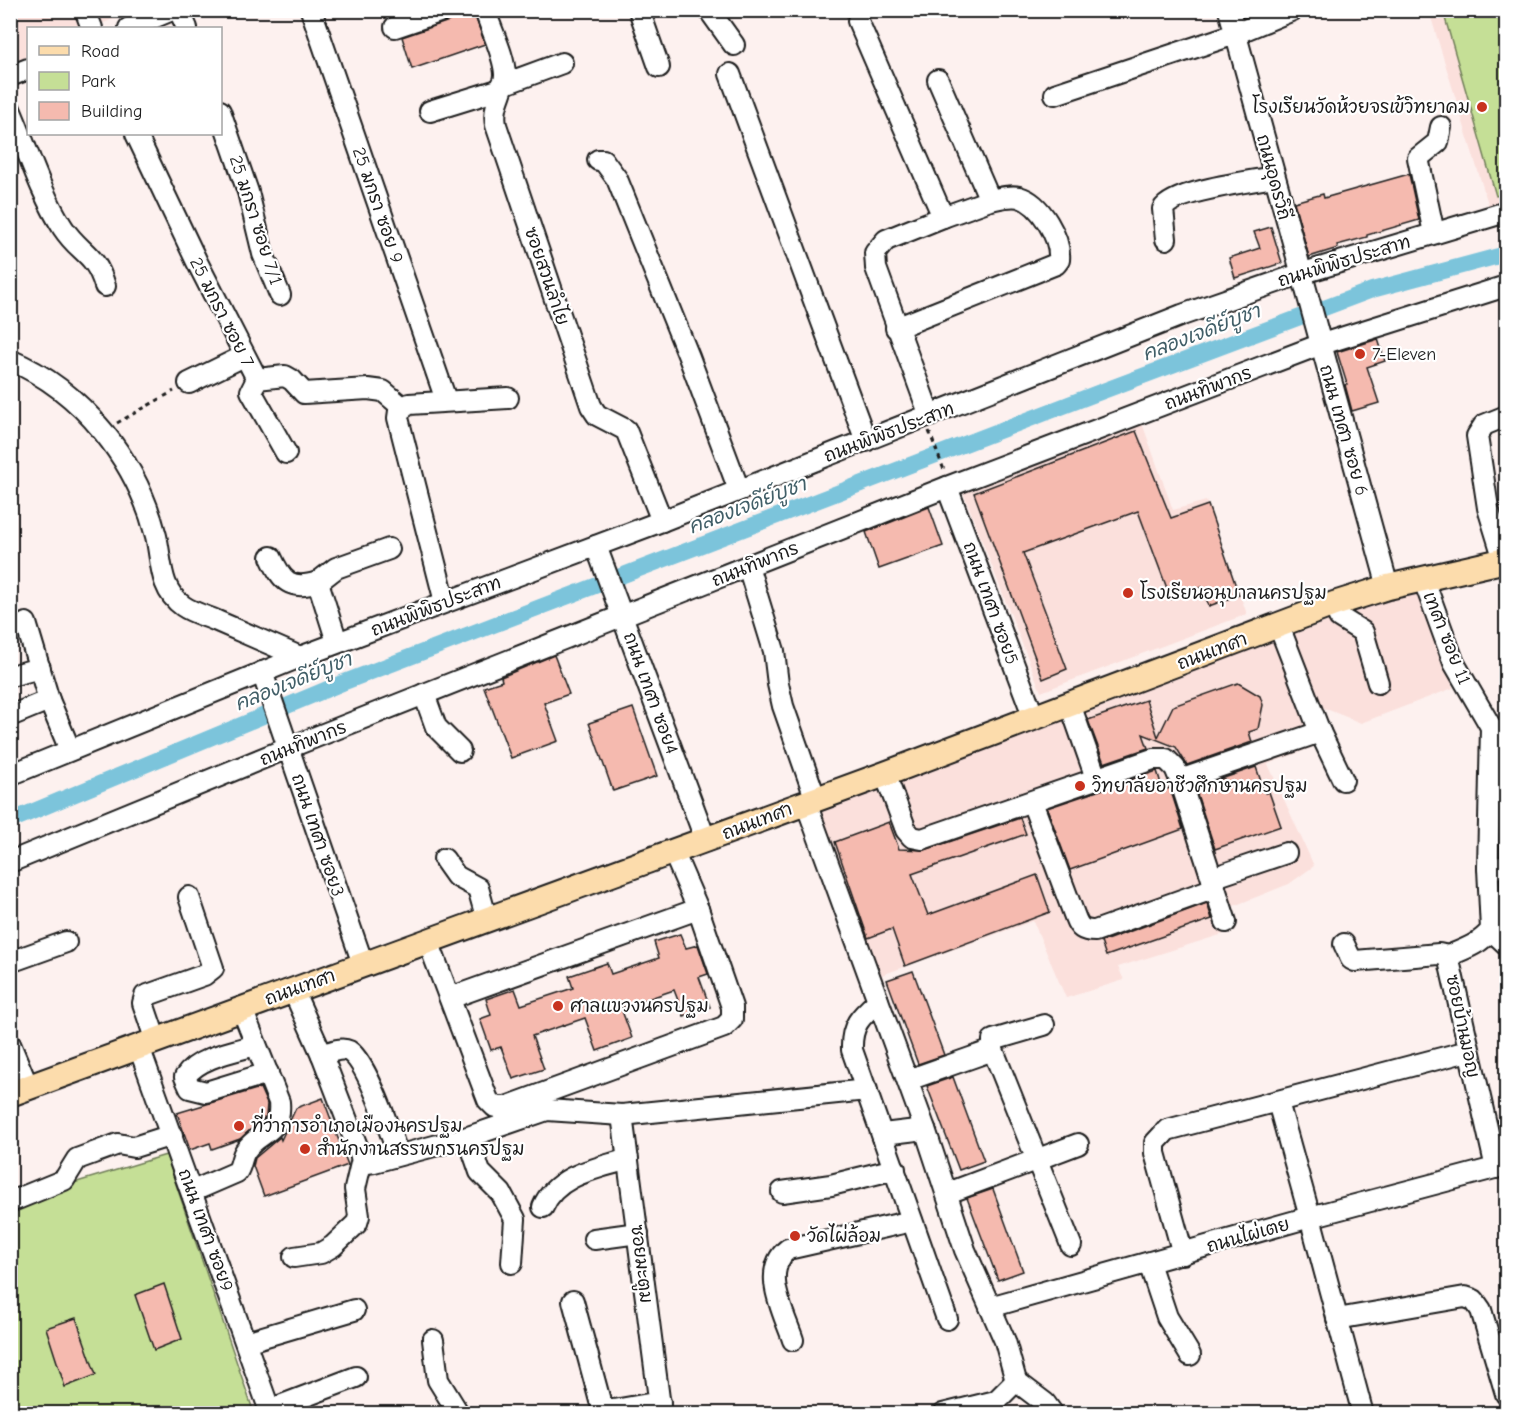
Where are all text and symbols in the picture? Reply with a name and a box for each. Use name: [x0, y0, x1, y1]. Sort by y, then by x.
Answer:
legend: [27, 27, 222, 135]
text: Road: [81, 41, 120, 62]
text: Park: [81, 71, 116, 92]
place label: โรงเรียนวัดห้วยจรเข้วิทยาคม: [1252, 94, 1470, 118]
marker: โรงเรียนวัดห้วยจรเข้วิทยาคม: [1475, 100, 1489, 114]
text: Building: [81, 101, 143, 122]
street label: ถนนอุดรวิถี: [1249, 132, 1297, 223]
street label: 25 มกรา ซอย 9: [348, 144, 407, 266]
street label: 25 มกรา ซอย 7/1: [225, 153, 286, 288]
street label: ซอยสวนลำไย: [520, 223, 576, 328]
street label: ถนนพิพิธประสาท: [1275, 230, 1413, 292]
street label: 25 มกรา ซอย 7: [185, 254, 258, 371]
water label: คลองเจดีย์บูชา: [1138, 297, 1266, 368]
place label: 7-Eleven: [1372, 344, 1436, 365]
marker: 7-Eleven: [1353, 347, 1367, 361]
street label: ถนนทิพากร: [1161, 361, 1255, 415]
street label: ถนน เทศา ซอย 6: [1315, 362, 1372, 498]
street label: ถนนพิพิธประสาท: [821, 397, 957, 467]
water label: คลองเจดีย์บูชา: [684, 470, 812, 541]
street label: ถนนทิพากร: [708, 537, 802, 591]
street label: ถนน เทศา ซอย5: [959, 539, 1022, 667]
street label: ถนนพิพิธประสาท: [368, 571, 504, 641]
place label: โรงเรียนอนุบาลนครปฐม: [1140, 580, 1327, 607]
marker: โรงเรียนอนุบาลนครปฐม: [1121, 586, 1135, 600]
street label: เทศา ซอย 11: [1418, 589, 1475, 688]
street label: ถนน เทศา ซอย4: [619, 629, 682, 757]
street label: ถนนเทศา: [1174, 629, 1250, 674]
water label: คลองเจดีย์บูชา: [230, 645, 358, 718]
street label: ถนนทิพากร: [256, 716, 350, 770]
street label: ถนน เทศา ซอย3: [287, 771, 348, 899]
place label: วิทยาลัยอาชีวศึกษานครปฐม: [1092, 774, 1307, 798]
marker: วิทยาลัยอาชีวศึกษานครปฐม: [1073, 779, 1087, 793]
street label: ถนนเทศา: [719, 799, 795, 844]
street label: ถนนเทศา: [262, 965, 338, 1010]
street label: ซอยบ้านมอญ: [1441, 972, 1486, 1080]
place label: ศาลแขวงนครปฐม: [570, 995, 709, 1018]
marker: ศาลแขวงนครปฐม: [551, 999, 565, 1013]
place label: ที่ว่าการอำเภอเมืองนครปฐม: [251, 1108, 463, 1138]
marker: ที่ว่าการอำเภอเมืองนครปฐม: [232, 1119, 246, 1133]
place label: สำนักงานสรรพกรนครปฐม: [317, 1137, 525, 1161]
marker: สำนักงานสรรพกรนครปฐม: [298, 1142, 312, 1156]
street label: ถนน เทศา ซอย9: [174, 1166, 237, 1294]
street label: ถนนไผ่เตย: [1203, 1211, 1292, 1257]
place label: วัดไผ่ล้อม: [807, 1223, 881, 1247]
street label: ซอยมะตูม: [623, 1224, 657, 1305]
marker: วัดไผ่ล้อม: [788, 1229, 802, 1243]

